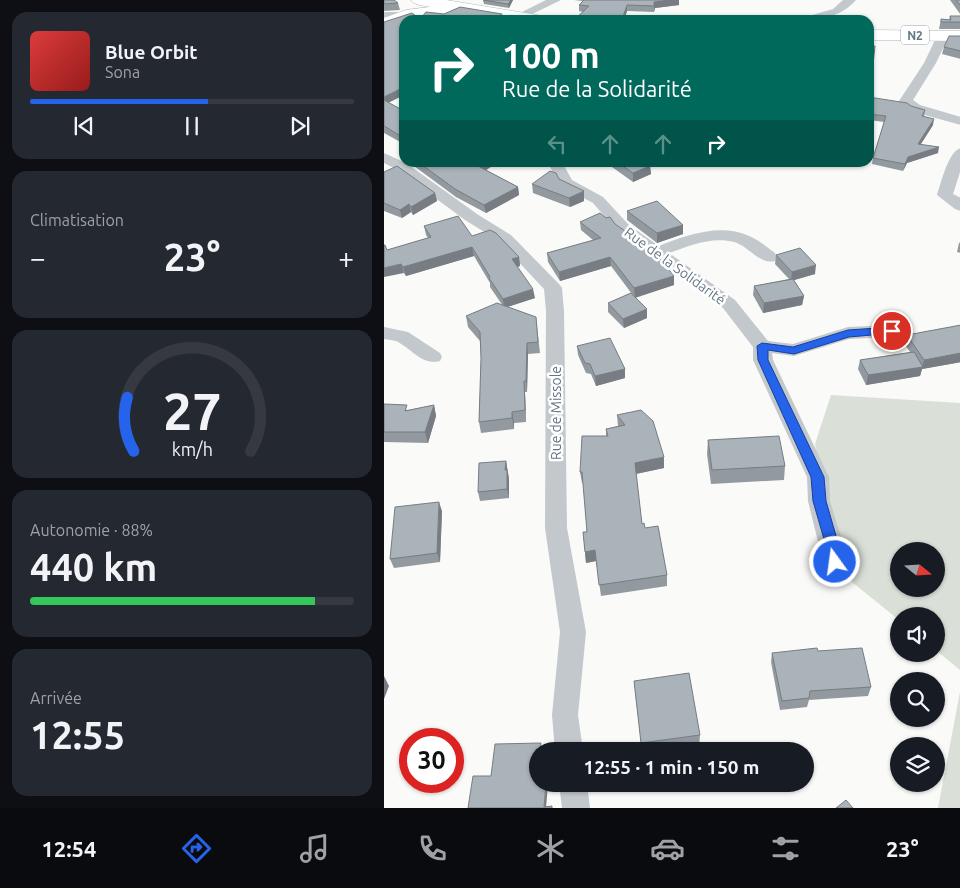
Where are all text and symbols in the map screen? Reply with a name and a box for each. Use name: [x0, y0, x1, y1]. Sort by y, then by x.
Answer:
road number: N2: [901, 26, 929, 44]
icon: right: [419, 35, 484, 100]
text: 100 m: [502, 35, 600, 75]
text: Blue Orbit: [105, 41, 198, 63]
text: Sona: [105, 63, 140, 81]
text: Rue de la Solidarité: [502, 76, 692, 101]
icon: previous: [70, 112, 98, 140]
icon: pause: [178, 112, 206, 140]
icon: next: [286, 112, 314, 140]
icon: left: [543, 130, 571, 158]
icon: ahead: [596, 130, 624, 158]
icon: ahead: [649, 130, 677, 158]
icon: right: [702, 130, 730, 158]
text: Climatisation: [30, 211, 124, 229]
street label: Rue de la Solidarité: [621, 224, 729, 308]
text: 23°: [164, 236, 220, 278]
text: −: [30, 242, 46, 273]
text: +: [338, 242, 354, 273]
pin: [871, 310, 913, 352]
icon: arrive: [878, 317, 906, 345]
street label: Rue de Missole: [548, 366, 564, 460]
text: 27: [163, 382, 221, 440]
text: km/h: [171, 439, 213, 459]
text: Autonomie · 88%: [30, 521, 153, 539]
position arrow: [808, 535, 860, 587]
north arrow: [890, 542, 945, 598]
map controls: [890, 542, 945, 792]
text: 440 km: [30, 546, 157, 588]
button: sound: [890, 607, 945, 662]
button: search: [890, 672, 945, 727]
text: Arrivée: [30, 689, 82, 707]
text: 12:55: [30, 714, 125, 756]
speed limit sign: 30: [399, 728, 464, 793]
button: layers: [890, 737, 945, 792]
text: 12:55 · 1 min · 150 m: [584, 756, 759, 778]
icon: directions: [179, 831, 214, 866]
icon: music: [297, 831, 332, 866]
icon: phone: [415, 831, 450, 866]
icon: climate: [533, 831, 568, 866]
icon: car: [650, 831, 685, 866]
icon: filters: [768, 831, 803, 866]
text: 12:54: [41, 836, 96, 861]
text: 23°: [886, 836, 919, 861]

